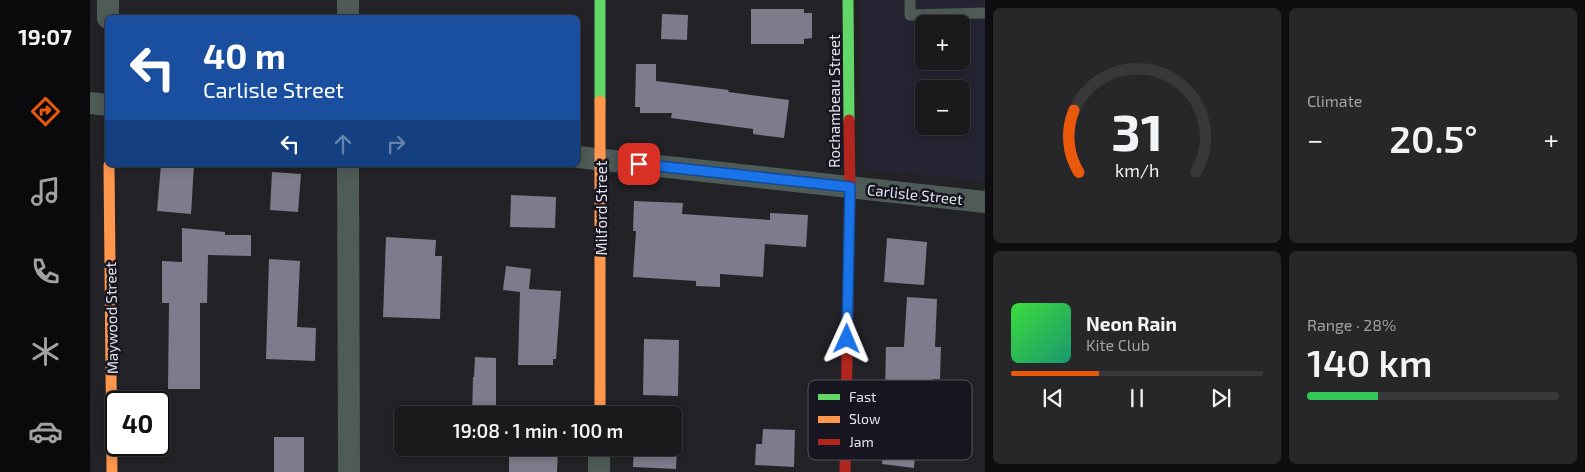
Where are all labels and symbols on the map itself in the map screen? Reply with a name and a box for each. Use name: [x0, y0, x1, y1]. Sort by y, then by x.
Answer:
street label: Rochambeau Street: [825, 34, 843, 168]
pin: [618, 143, 660, 185]
street label: Milford Street: [592, 160, 610, 255]
street label: Carlisle Street: [866, 180, 964, 208]
street label: Maywood Street: [101, 261, 121, 374]
position arrow: [820, 312, 872, 364]
legend: [808, 380, 972, 460]
text: Fast: [849, 388, 876, 405]
speed limit sign: 40: [105, 391, 170, 456]
text: Slow: [849, 410, 881, 427]
text: Jam: [849, 433, 874, 450]

